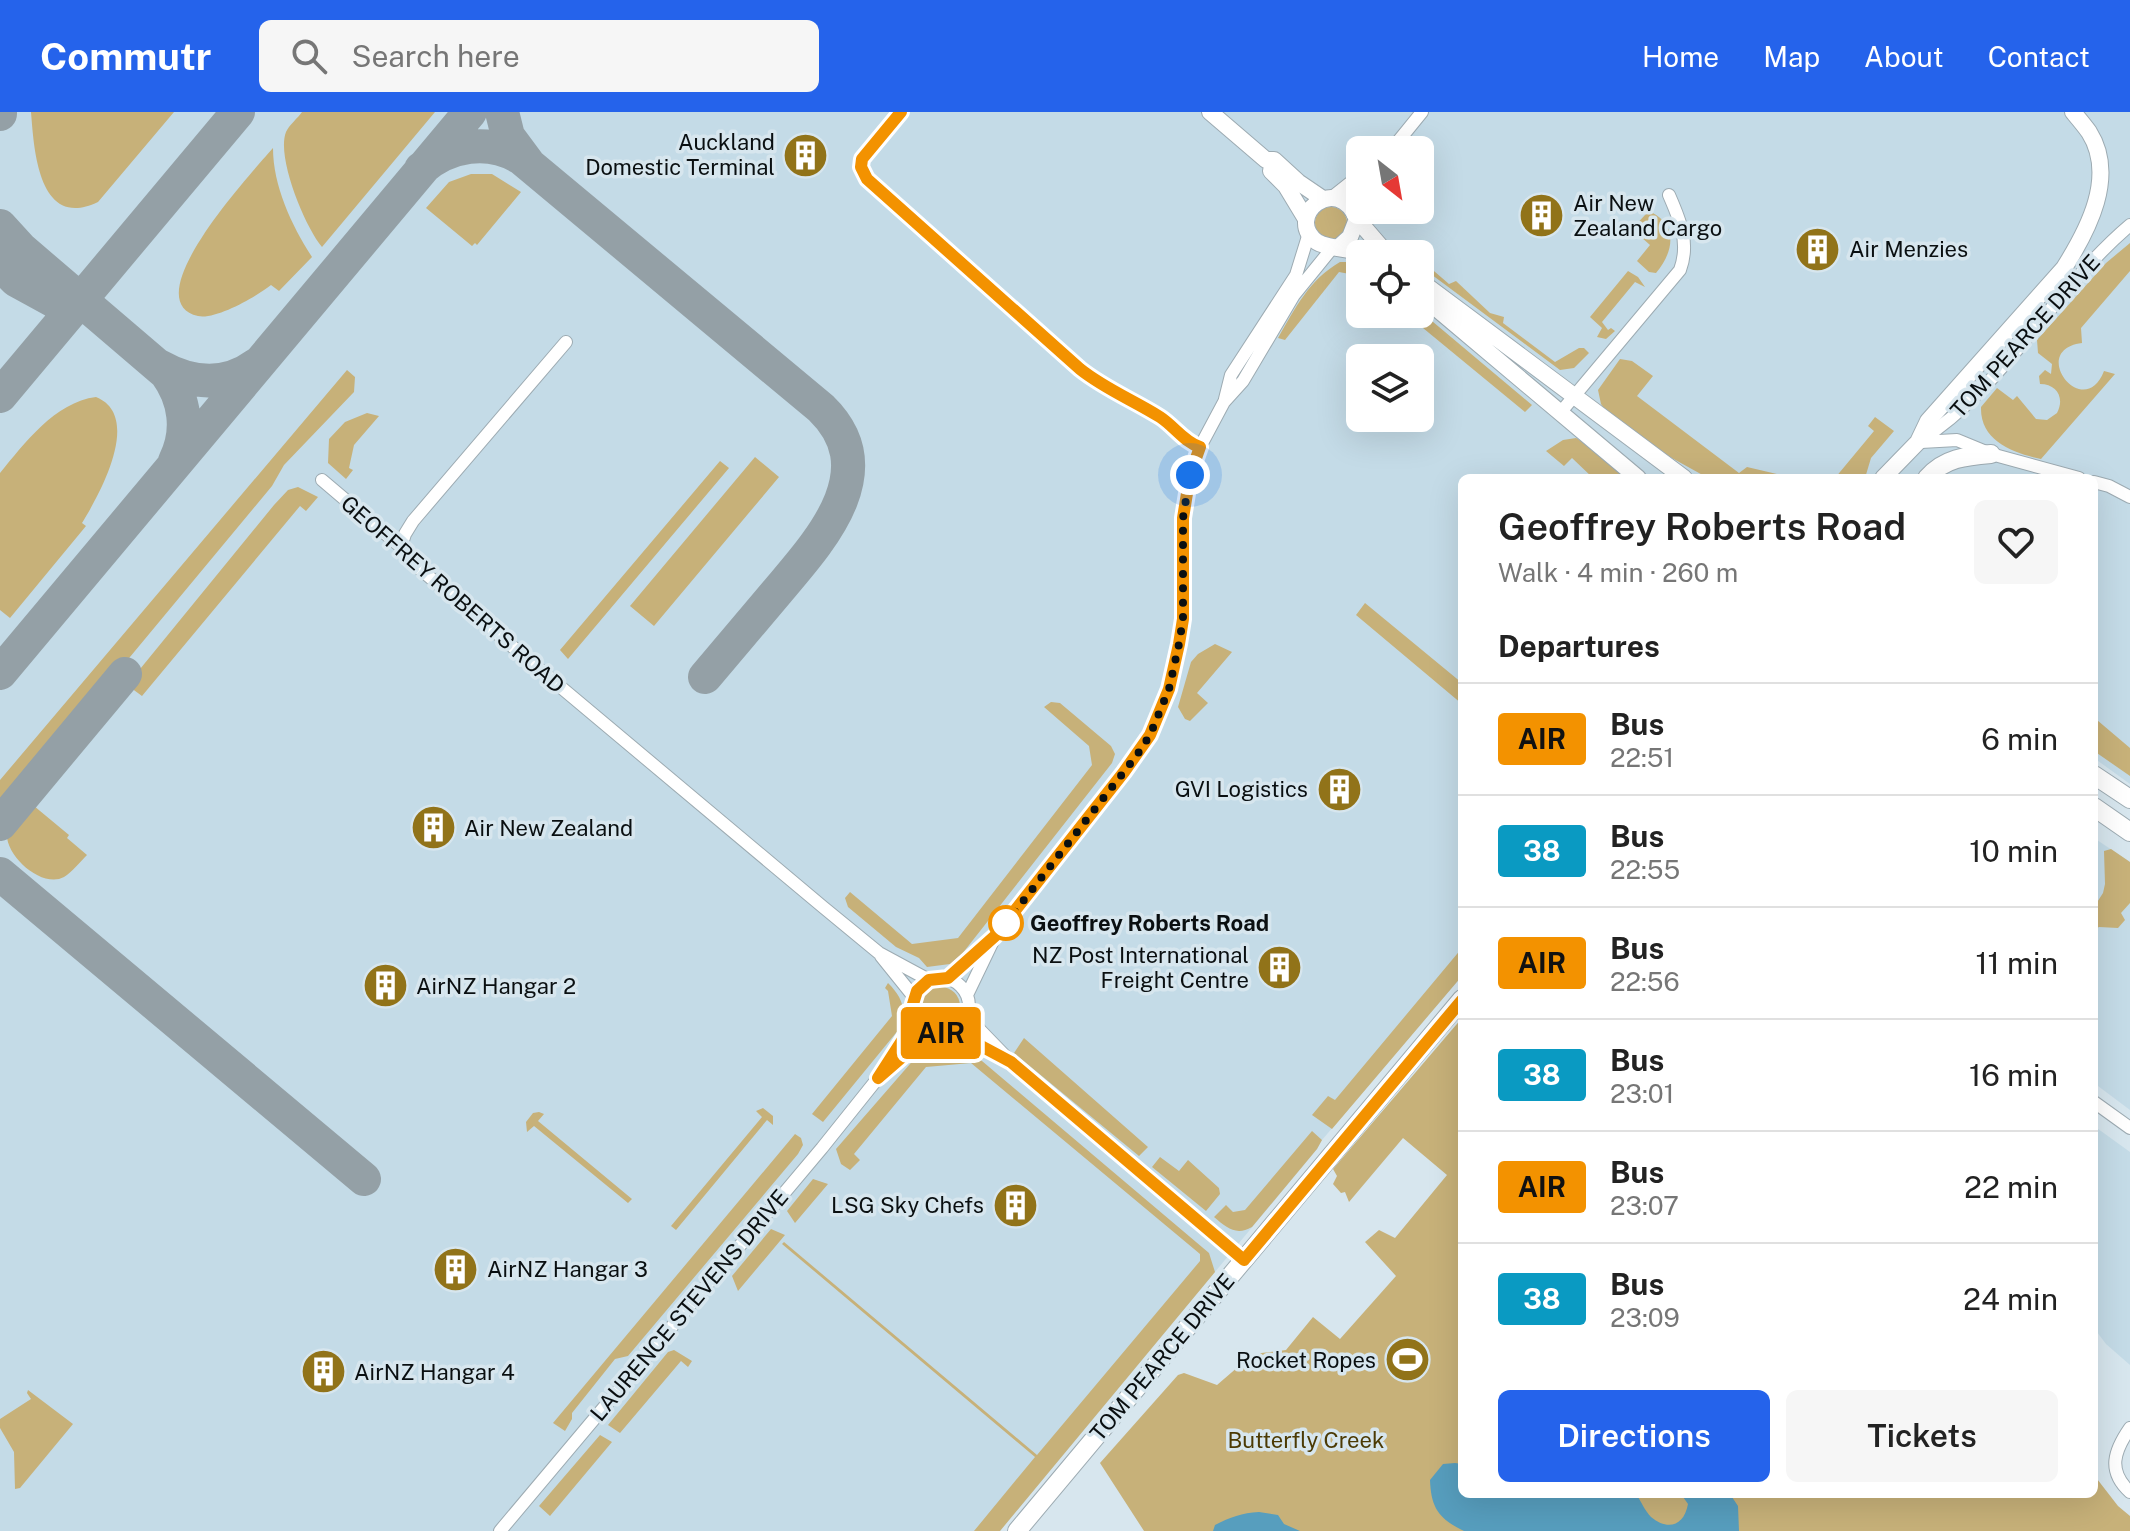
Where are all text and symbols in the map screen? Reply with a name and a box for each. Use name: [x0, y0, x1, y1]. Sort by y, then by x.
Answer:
search box: [259, 20, 819, 92]
text: Commutr: [40, 34, 211, 79]
icon: search: [287, 34, 331, 78]
text: Search here: [351, 38, 520, 74]
text: Home: [1642, 40, 1719, 73]
text: Map: [1763, 40, 1820, 73]
text: About: [1864, 40, 1944, 73]
text: Contact: [1988, 40, 2090, 73]
place label: Auckland Domestic Terminal: [585, 129, 775, 180]
building icon: Auckland Domestic Terminal: [782, 131, 830, 179]
north arrow: [1346, 136, 1434, 224]
map controls: [1346, 136, 1434, 432]
place label: Air New Zealand Cargo: [1573, 190, 1722, 241]
building icon: Air New Zealand Cargo: [1518, 192, 1566, 240]
building icon: Air Menzies: [1794, 225, 1842, 273]
place label: Air Menzies: [1849, 236, 1968, 262]
button: locate: [1346, 240, 1434, 328]
street label: TOM PEARCE DRIVE: [1945, 249, 2105, 423]
button: layers: [1346, 344, 1434, 432]
your location: [1170, 455, 1210, 495]
street label: GEOFFREY ROBERTS ROAD: [336, 490, 570, 698]
button: heart: [1974, 500, 2058, 584]
text: Geoffrey Roberts Road: [1498, 504, 1906, 549]
text: Walk · 4 min · 260 m: [1498, 557, 1738, 588]
text: Departures: [1498, 628, 1660, 664]
text: Bus: [1610, 706, 1664, 742]
text: 6 min: [1981, 721, 2058, 757]
text: AIR: [1518, 722, 1566, 755]
text: 22:51: [1610, 742, 1674, 773]
building icon: GVI Logistics: [1315, 765, 1363, 813]
place label: GVI Logistics: [1175, 776, 1308, 802]
building icon: Air New Zealand: [409, 804, 457, 852]
place label: Air New Zealand: [464, 815, 633, 841]
text: Bus: [1610, 818, 1664, 854]
text: 10 min: [1969, 833, 2058, 869]
text: 38: [1523, 834, 1561, 867]
text: 22:55: [1610, 854, 1680, 885]
marker: Geoffrey Roberts Road: [989, 906, 1023, 940]
place label: Geoffrey Roberts Road: [1030, 910, 1269, 936]
text: Bus: [1610, 930, 1664, 966]
place label: NZ Post International Freight Centre: [1032, 942, 1249, 993]
building icon: NZ Post International Freight Centre: [1256, 944, 1304, 992]
text: 11 min: [1975, 945, 2058, 981]
text: AIR: [1518, 946, 1566, 979]
building icon: AirNZ Hangar 2: [361, 962, 409, 1010]
text: 22:56: [1610, 966, 1680, 997]
place label: AirNZ Hangar 2: [416, 973, 576, 999]
line badge: AIR: [895, 1007, 987, 1059]
text: AIR: [917, 1016, 965, 1049]
text: Bus: [1610, 1042, 1664, 1078]
text: 16 min: [1969, 1057, 2058, 1093]
text: 38: [1523, 1058, 1561, 1091]
text: 23:01: [1610, 1078, 1674, 1109]
text: Bus: [1610, 1154, 1664, 1190]
text: 22 min: [1964, 1169, 2058, 1205]
text: AIR: [1518, 1170, 1566, 1203]
building icon: LSG Sky Chefs: [991, 1181, 1039, 1229]
street label: LAURENCE STEVENS DRIVE: [585, 1184, 793, 1426]
text: 23:07: [1610, 1190, 1679, 1221]
place label: LSG Sky Chefs: [831, 1192, 984, 1218]
building icon: AirNZ Hangar 3: [432, 1245, 480, 1293]
place label: AirNZ Hangar 3: [487, 1256, 648, 1282]
text: Bus: [1610, 1266, 1664, 1302]
street label: TOM PEARCE DRIVE: [1084, 1268, 1240, 1446]
text: 24 min: [1963, 1281, 2058, 1317]
text: 38: [1523, 1282, 1561, 1315]
text: 23:09: [1610, 1302, 1680, 1333]
sports icon: Rocket Ropes: [1383, 1336, 1431, 1384]
place label: Rocket Ropes: [1236, 1347, 1376, 1373]
building icon: AirNZ Hangar 4: [299, 1348, 347, 1396]
place label: AirNZ Hangar 4: [354, 1359, 515, 1385]
button: Directions: [1498, 1390, 1770, 1482]
button: Tickets: [1786, 1390, 2058, 1482]
park label: Butterfly Creek: [1228, 1427, 1384, 1453]

